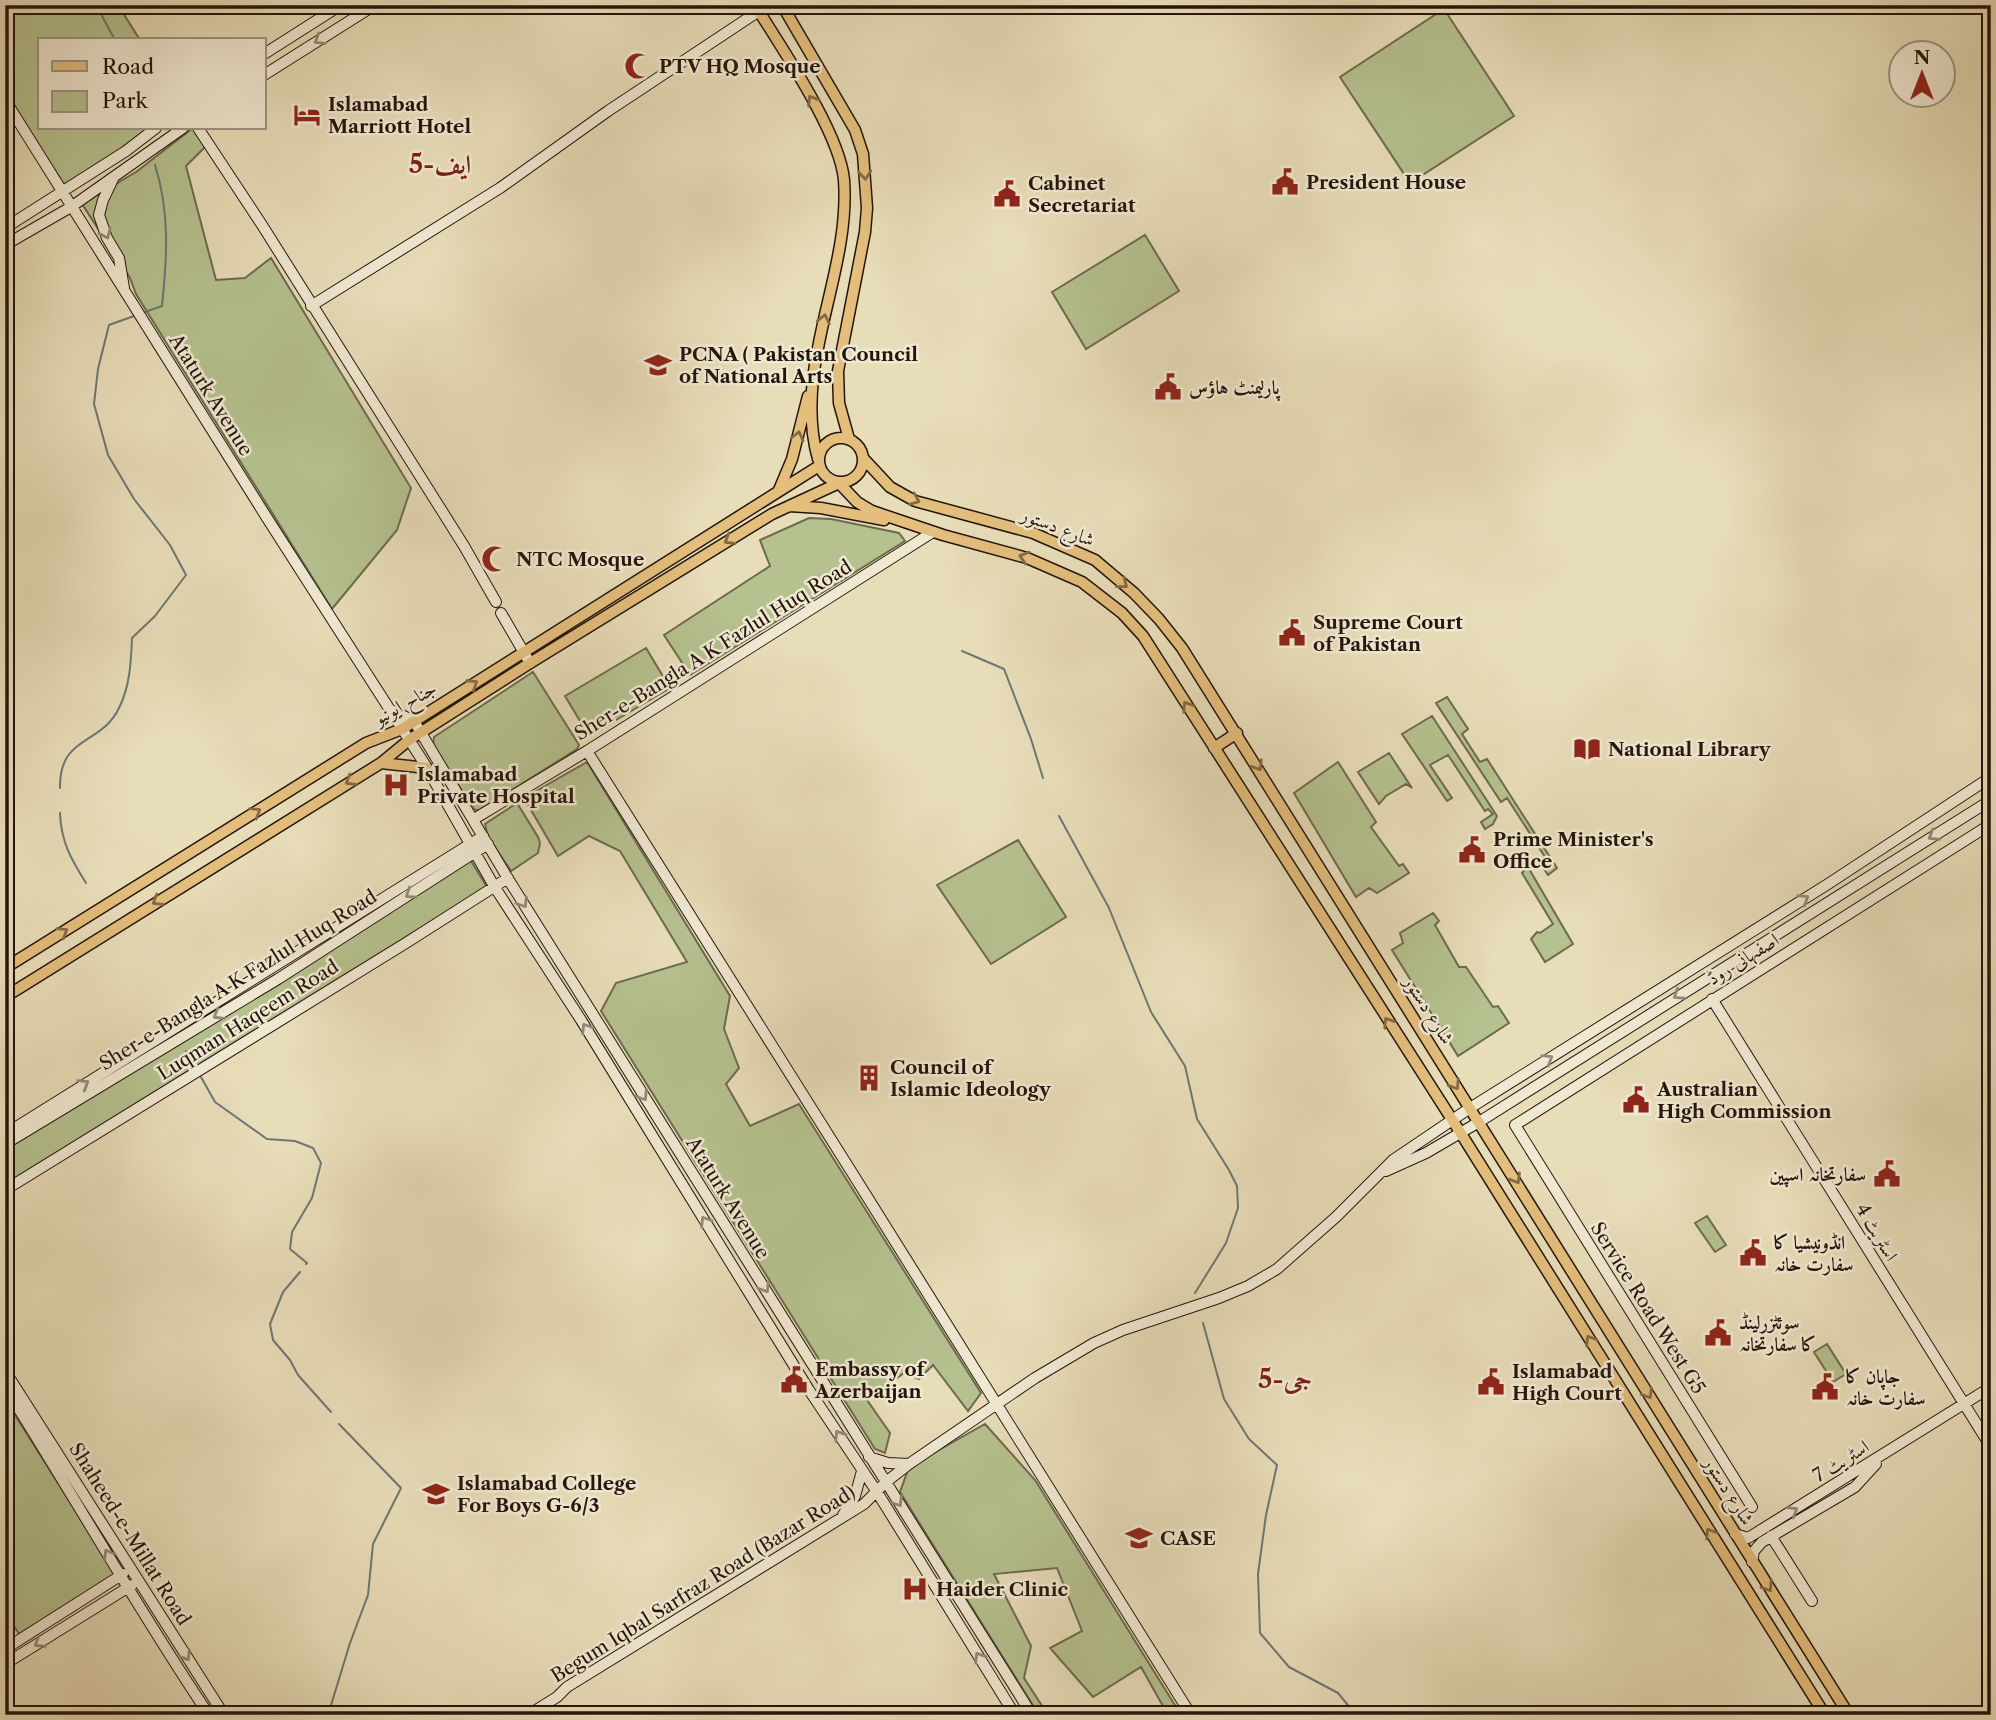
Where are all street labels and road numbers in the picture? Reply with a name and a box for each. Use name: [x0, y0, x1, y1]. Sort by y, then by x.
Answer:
street label: Ataturk Avenue: [164, 329, 258, 460]
street label: شارع دستور: [1015, 502, 1098, 555]
street label: Sher-e-Bangla A K Fazlul Huq Road: [570, 555, 856, 745]
street label: جناح ایونیو: [368, 676, 443, 736]
street label: Sher-e-Bangla A K Fazlul Huq Road: [95, 885, 381, 1075]
street label: اصفہانی روڈ: [1703, 928, 1784, 991]
street label: Luqman Haqeem Road: [153, 955, 343, 1085]
street label: شارع دستور: [1395, 970, 1459, 1051]
street label: Ataturk Avenue: [681, 1132, 775, 1263]
street label: اسٹریٹ 4: [1851, 1199, 1903, 1265]
street label: Service Road West G5: [1586, 1218, 1710, 1398]
street label: اسٹریٹ 7: [1809, 1435, 1873, 1487]
street label: Shaheed-e-Millat Road: [64, 1438, 196, 1630]
street label: شارع دستور: [1695, 1451, 1759, 1532]
street label: Begum Iqbal Sarfraz Road (Bazar Road): [547, 1480, 859, 1688]

